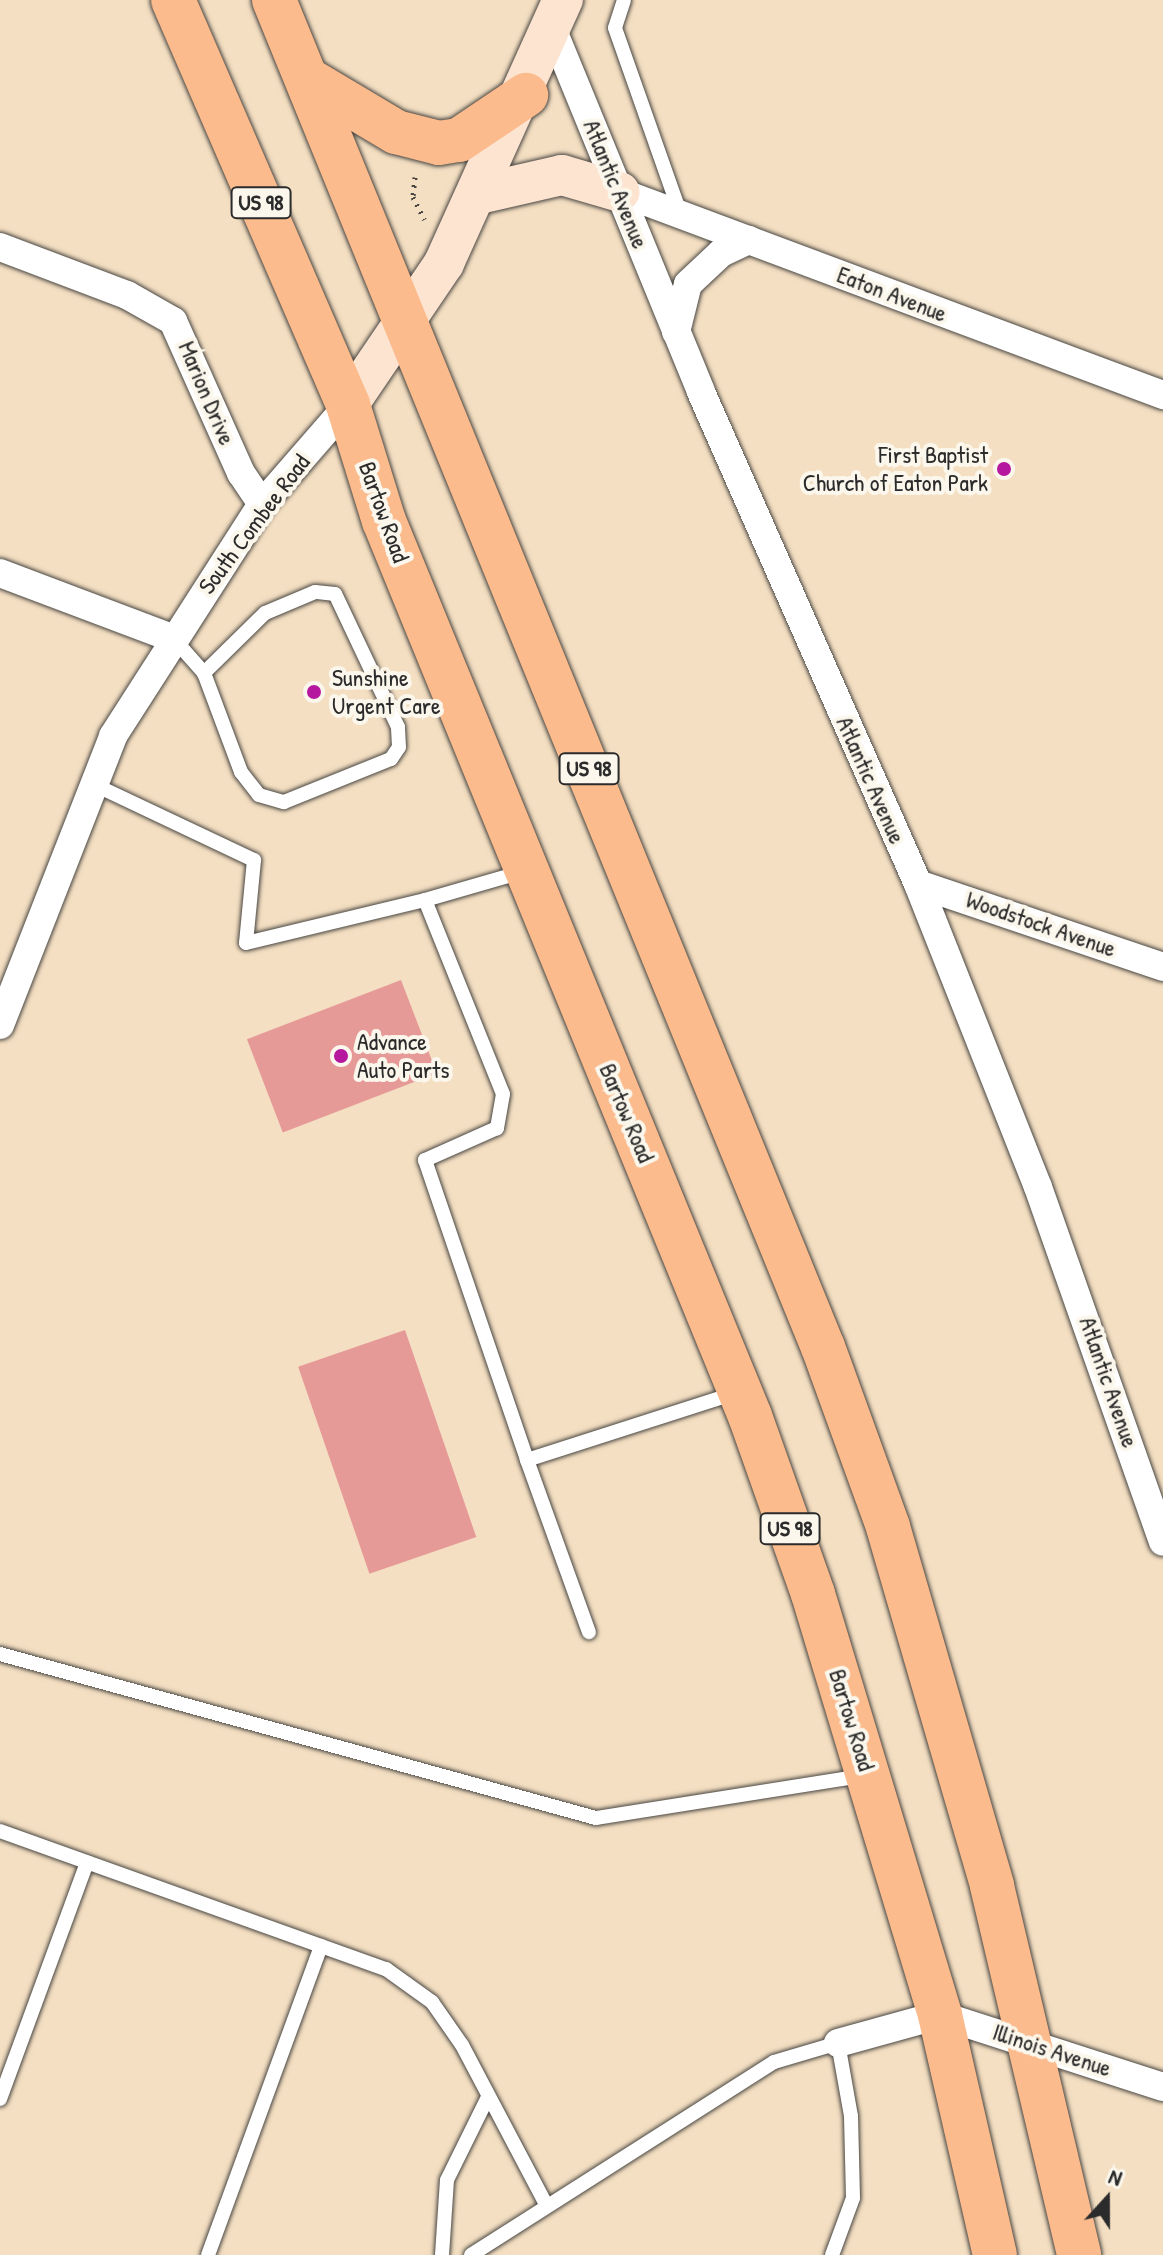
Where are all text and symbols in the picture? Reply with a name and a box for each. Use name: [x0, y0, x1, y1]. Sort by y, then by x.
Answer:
street label: Atlantic Avenue: [577, 116, 655, 252]
road number: US 98: [229, 185, 293, 221]
street label: Eaton Avenue: [833, 260, 951, 328]
street label: Marion Drive: [172, 337, 242, 449]
place label: First Baptist Church of Eaton Park: [803, 441, 988, 497]
street label: South Combee Road: [192, 449, 316, 599]
street label: Bartow Road: [353, 458, 415, 566]
marker: First Baptist Church of Eaton Park: [995, 460, 1013, 478]
place label: Sunshine Urgent Care: [332, 664, 441, 720]
marker: Sunshine Urgent Care: [303, 681, 325, 703]
street label: Atlantic Avenue: [830, 712, 912, 848]
road number: US 98: [557, 751, 621, 787]
street label: Woodstock Avenue: [962, 885, 1120, 963]
place label: Advance Auto Parts: [357, 1028, 449, 1084]
marker: Advance Auto Parts: [332, 1047, 350, 1065]
street label: Bartow Road: [593, 1059, 661, 1167]
street label: Atlantic Avenue: [1073, 1313, 1145, 1451]
road number: US 98: [758, 1511, 822, 1547]
street label: Bartow Road: [823, 1666, 881, 1774]
street label: Illinois Avenue: [989, 2017, 1115, 2083]
north arrow: [1067, 2159, 1147, 2239]
text: N: [1105, 2160, 1126, 2193]

